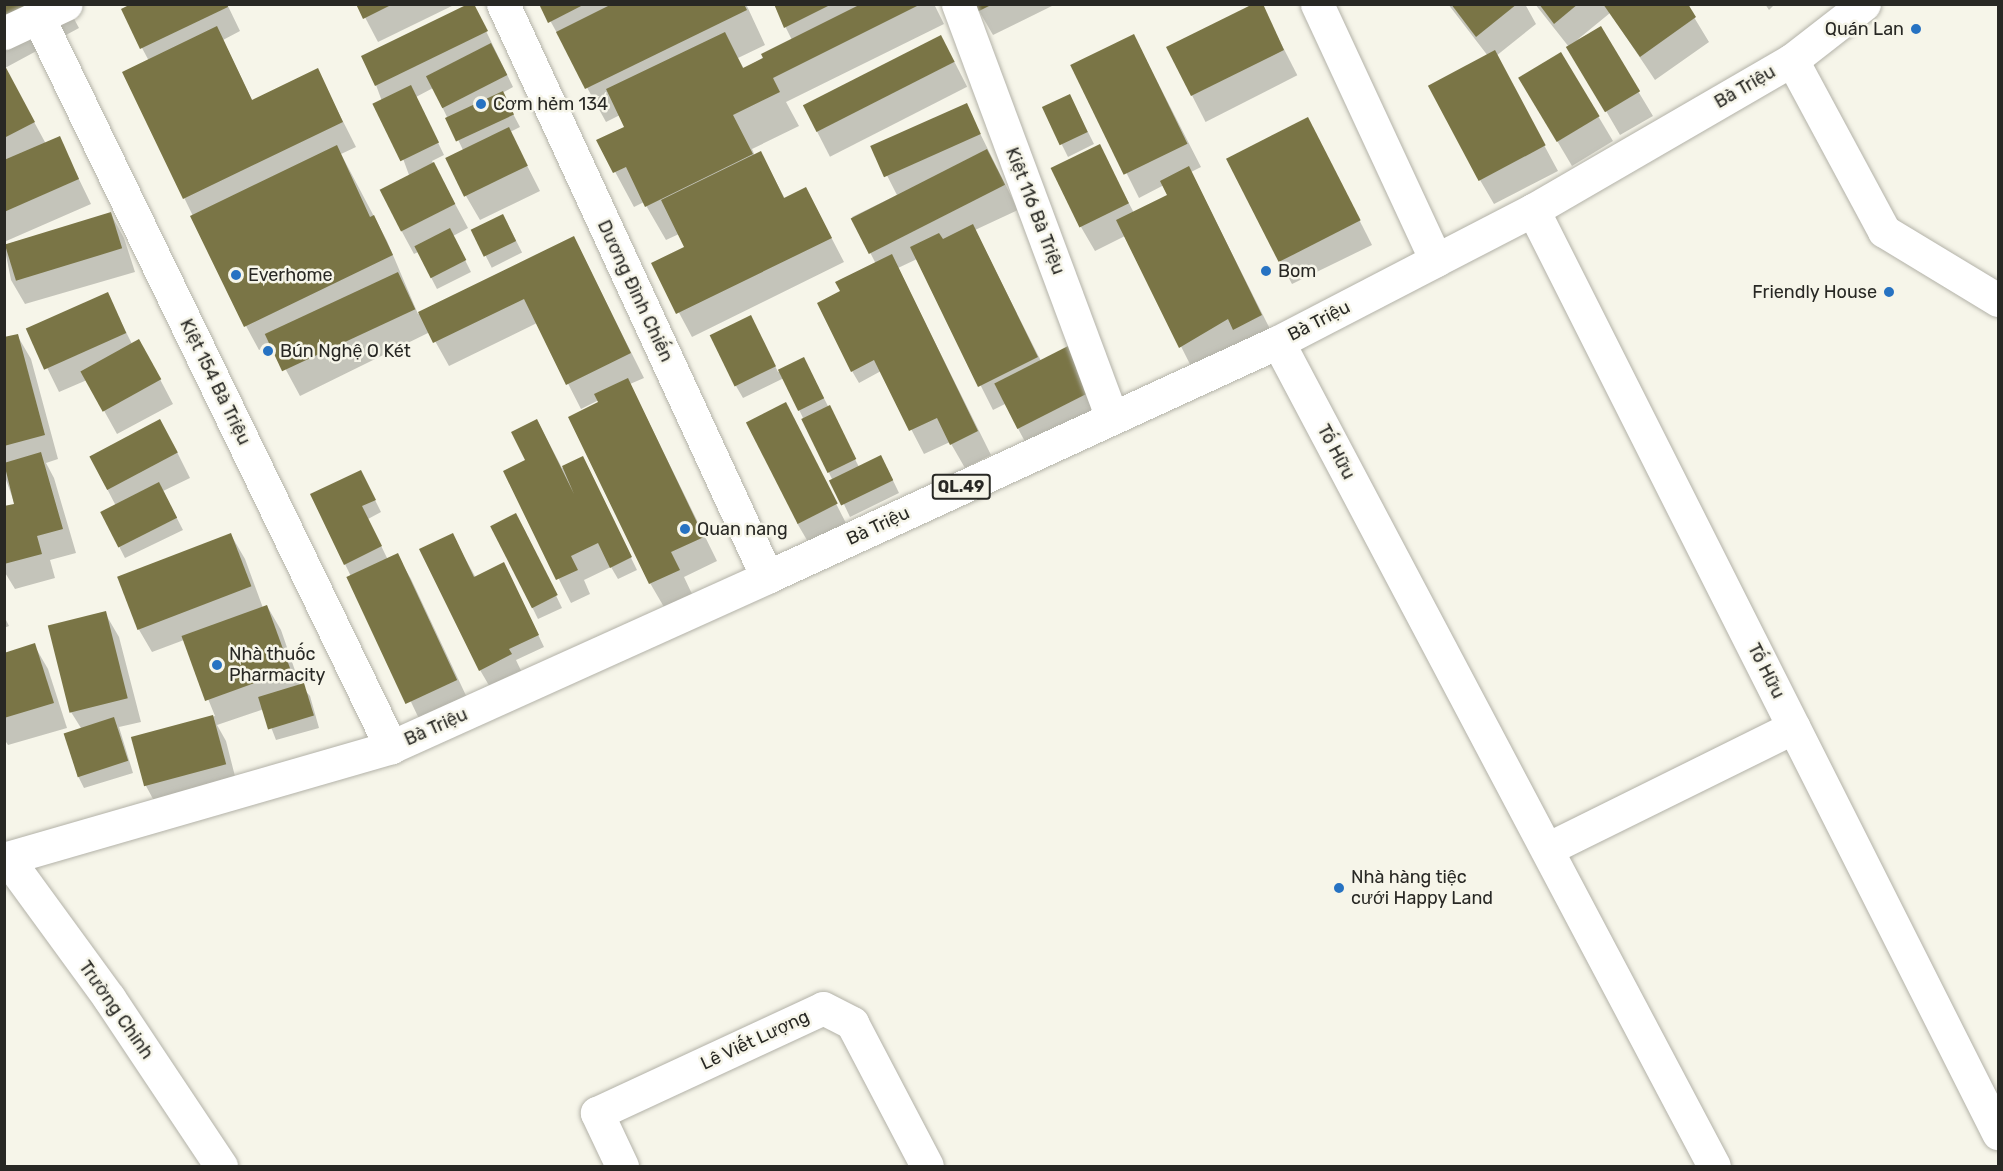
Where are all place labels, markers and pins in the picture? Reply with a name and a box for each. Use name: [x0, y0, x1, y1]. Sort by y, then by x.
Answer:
place label: Quán Lan: [1825, 18, 1904, 40]
marker: Quán Lan: [1909, 22, 1923, 36]
place label: Cơm hẻm 134: [493, 93, 608, 115]
marker: Cơm hẻm 134: [474, 97, 488, 111]
place label: Bom: [1278, 260, 1316, 282]
place label: Everhome: [248, 264, 333, 286]
marker: Bom: [1259, 264, 1273, 278]
marker: Everhome: [229, 268, 243, 282]
place label: Friendly House: [1752, 281, 1877, 303]
marker: Friendly House: [1882, 285, 1896, 299]
place label: Bún Nghệ O Két: [280, 340, 411, 362]
marker: Bún Nghệ O Két: [261, 344, 275, 358]
place label: Quan nang: [697, 518, 788, 540]
marker: Quan nang: [678, 522, 692, 536]
place label: Nhà thuốc Pharmacity: [229, 644, 325, 686]
marker: Nhà thuốc Pharmacity: [210, 658, 224, 672]
place label: Nhà hàng tiệc cưới Happy Land: [1351, 867, 1493, 910]
marker: Nhà hàng tiệc cưới Happy Land: [1332, 881, 1346, 895]

